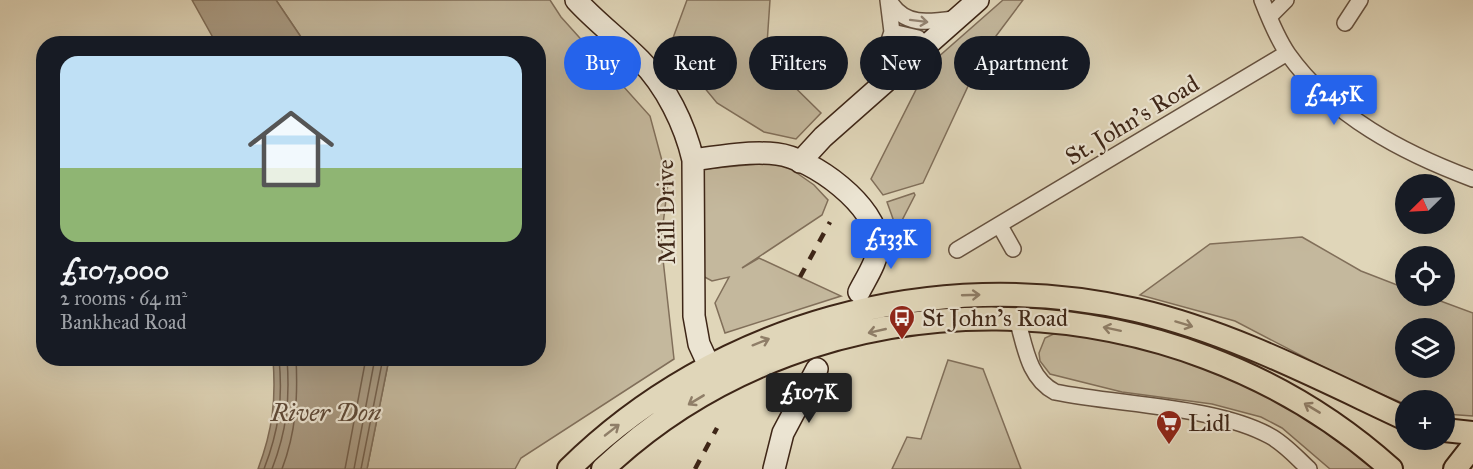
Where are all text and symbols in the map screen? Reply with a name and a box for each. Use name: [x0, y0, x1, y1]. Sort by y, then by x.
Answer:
one-way arrow: [909, 16, 929, 27]
chip: Buy: [564, 36, 641, 90]
chip: Rent: [653, 36, 737, 90]
chip: Filters: [749, 36, 848, 90]
chip: New: [860, 36, 942, 90]
chip: Apartment: [954, 36, 1090, 90]
street label: St. John's Road: [1060, 68, 1204, 172]
pin: £245K: [1292, 75, 1376, 126]
text: £245K: [1305, 82, 1363, 106]
icon: home: [237, 95, 345, 203]
street label: Mill Drive: [650, 159, 682, 265]
north arrow: [1395, 174, 1455, 234]
map controls: [1395, 174, 1455, 450]
pin: £133K: [849, 219, 933, 270]
text: £133K: [865, 226, 917, 250]
button: locate: [1395, 246, 1455, 306]
text: £107,000: [60, 254, 169, 286]
text: 2 rooms · 64 m²: [60, 286, 187, 310]
one-way arrow: [961, 289, 981, 300]
bus stop icon: St John's Road: [887, 303, 917, 341]
place label: St John's Road: [922, 303, 1068, 333]
text: Bankhead Road: [60, 310, 187, 334]
button: layers: [1395, 318, 1455, 378]
one-way arrow: [1174, 319, 1193, 330]
one-way arrow: [1103, 323, 1122, 334]
one-way arrow: [868, 325, 887, 337]
one-way arrow: [752, 336, 770, 347]
pin: £107K: [767, 373, 851, 424]
text: £107K: [780, 380, 838, 404]
button: +: [1395, 390, 1455, 450]
one-way arrow: [688, 395, 705, 407]
water label: River Don: [270, 396, 382, 428]
one-way arrow: [1304, 402, 1321, 414]
supermarket icon: Lidl: [1154, 408, 1184, 446]
place label: Lidl: [1188, 408, 1231, 438]
one-way arrow: [604, 424, 620, 437]

